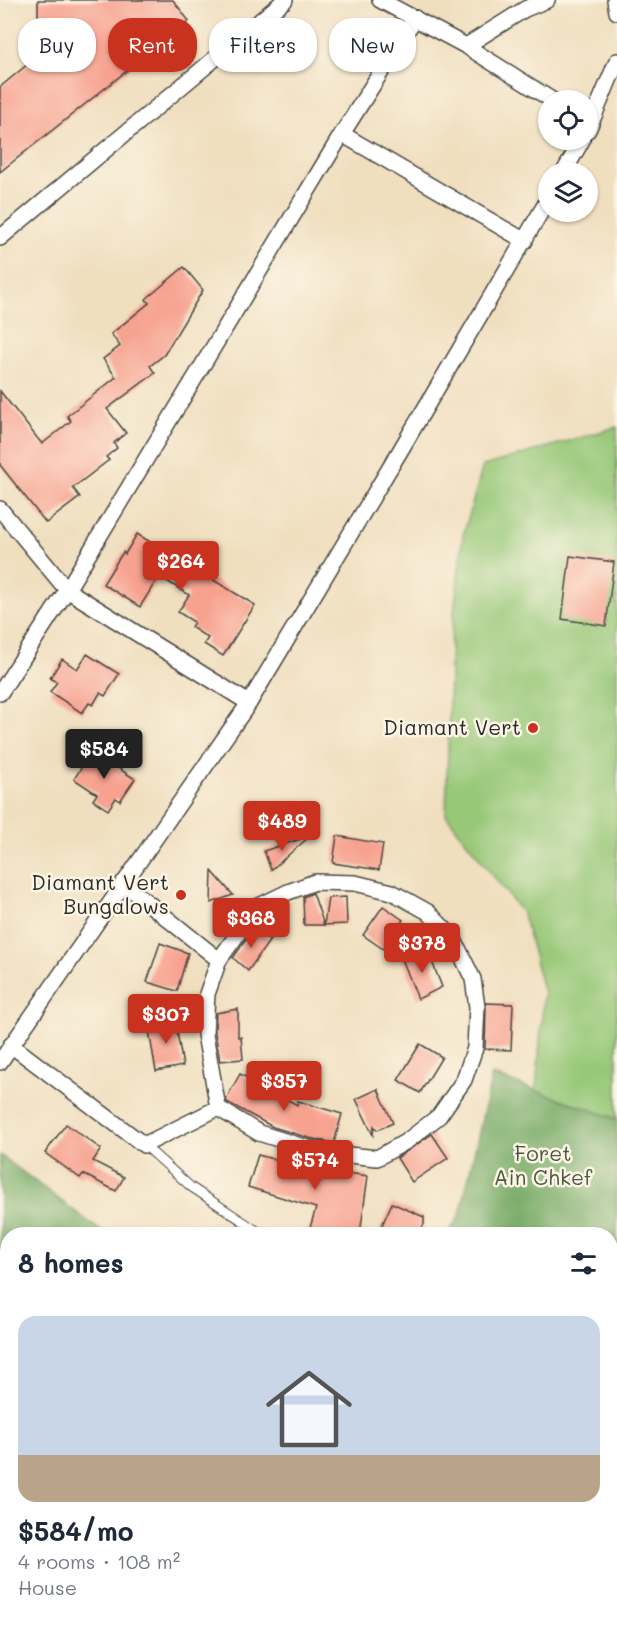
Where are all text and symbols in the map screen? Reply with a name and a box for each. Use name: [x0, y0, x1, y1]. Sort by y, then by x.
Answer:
chip: Buy: [18, 18, 96, 72]
chip: Rent: [108, 18, 197, 72]
chip: Filters: [209, 18, 317, 72]
chip: New: [329, 18, 416, 72]
map controls: [538, 90, 598, 222]
button: locate: [538, 90, 598, 150]
button: layers: [538, 162, 598, 222]
pin: $264: [145, 541, 217, 592]
text: $264: [157, 547, 205, 573]
place label: Diamant Vert: [383, 713, 521, 740]
marker: Diamant Vert: [526, 721, 540, 735]
pin: $584: [68, 729, 140, 780]
text: $584: [79, 735, 129, 761]
pin: $489: [246, 801, 318, 852]
text: $489: [257, 807, 307, 833]
place label: Diamant Vert Bungalows: [31, 868, 169, 919]
marker: Diamant Vert Bungalows: [174, 888, 188, 902]
pin: $368: [215, 898, 287, 949]
text: $368: [227, 904, 275, 930]
pin: $378: [386, 923, 458, 974]
text: $378: [398, 929, 446, 955]
pin: $307: [130, 994, 202, 1045]
text: $307: [142, 1000, 190, 1026]
pin: $357: [248, 1061, 320, 1112]
text: $357: [260, 1067, 308, 1093]
park label: Foret Ain Chkef: [494, 1139, 593, 1190]
pin: $574: [279, 1140, 351, 1191]
text: $574: [291, 1146, 339, 1172]
text: 8 homes: [18, 1246, 124, 1280]
icon: filters: [567, 1247, 600, 1280]
icon: home: [255, 1355, 363, 1463]
text: $584/mo: [18, 1514, 133, 1548]
text: 4 rooms · 108 m²: [18, 1548, 180, 1574]
text: House: [18, 1574, 77, 1600]

